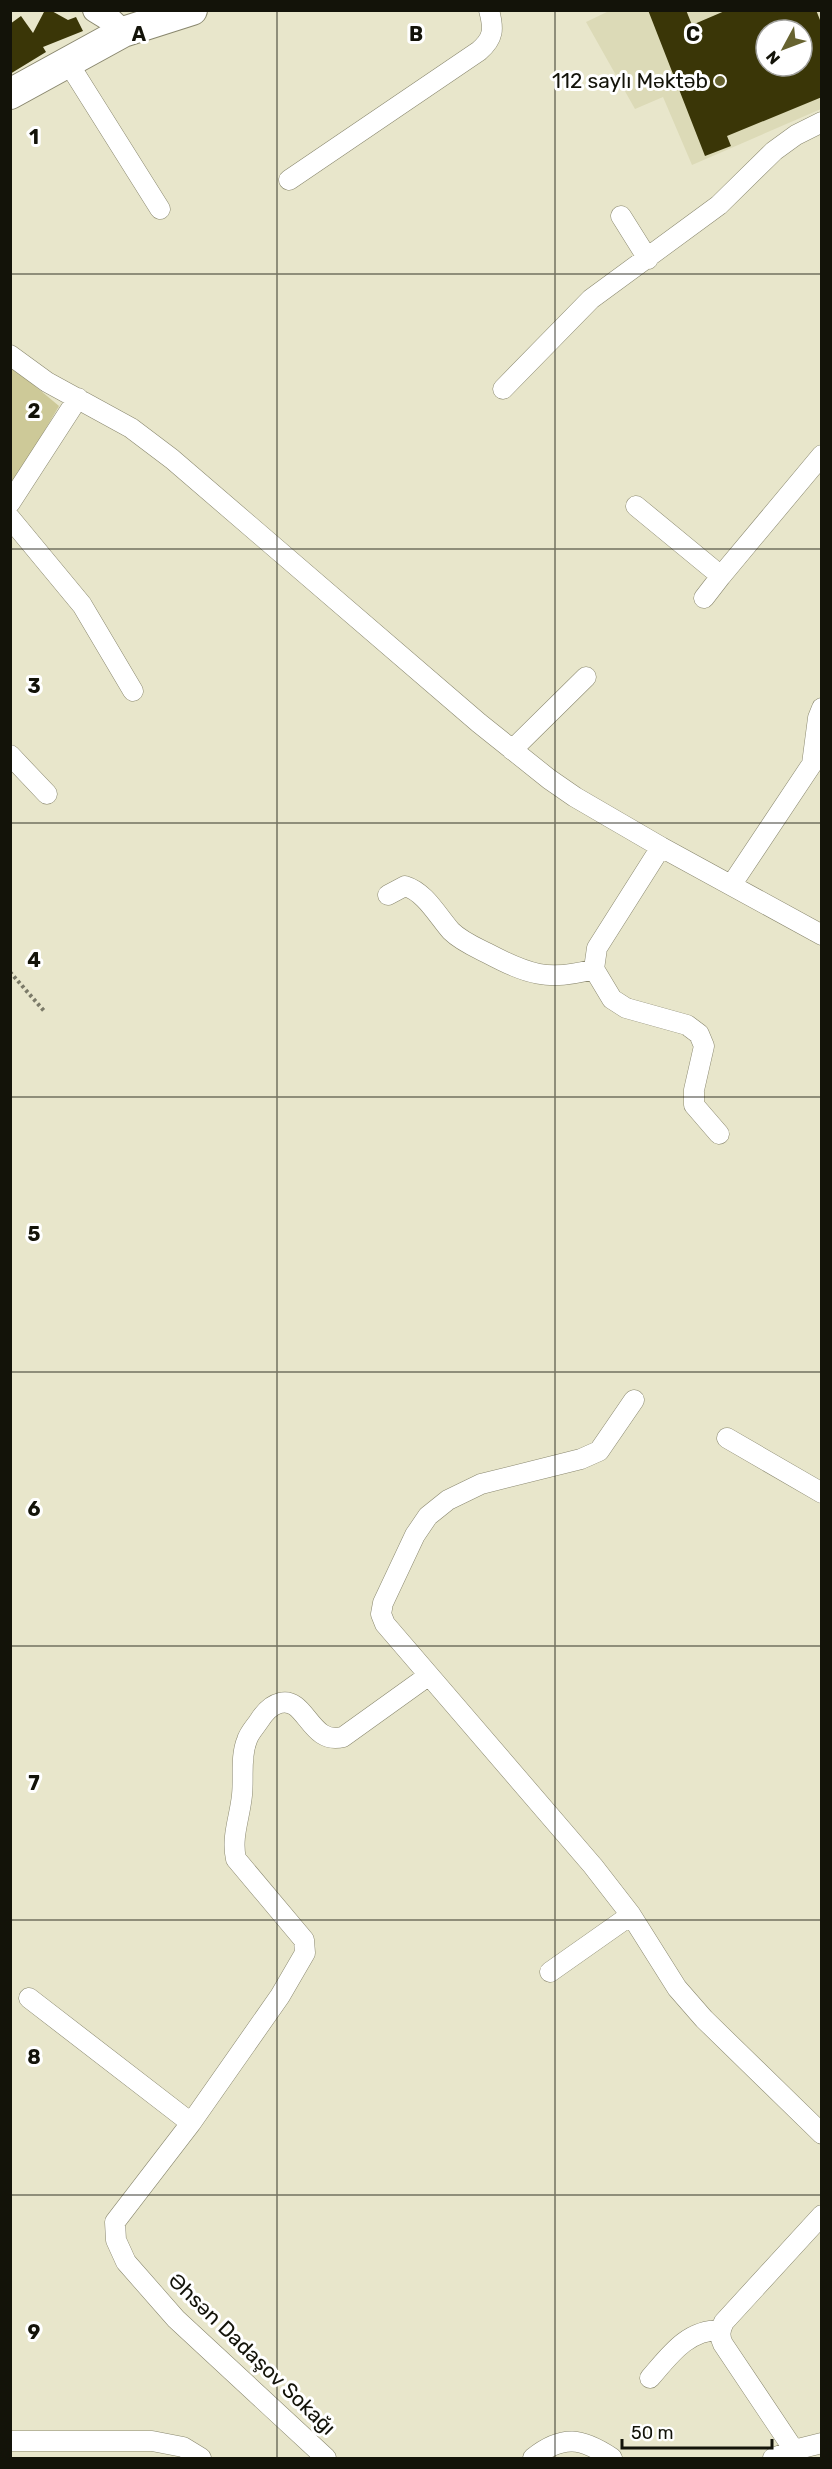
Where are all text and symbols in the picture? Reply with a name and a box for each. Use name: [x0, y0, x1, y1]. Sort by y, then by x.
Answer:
north arrow: [754, 18, 814, 78]
text: A: [132, 22, 147, 46]
text: B: [409, 22, 423, 46]
text: C: [686, 22, 700, 46]
text: N: [762, 47, 784, 68]
place label: 112 saylı Məktəb: [552, 68, 708, 93]
marker: 112 saylı Məktəb: [713, 74, 727, 88]
text: 1: [29, 125, 39, 149]
text: 2: [28, 399, 41, 423]
text: 3: [27, 674, 41, 698]
text: 4: [27, 948, 41, 972]
text: 5: [28, 1222, 41, 1246]
text: 6: [27, 1497, 41, 1521]
text: 7: [28, 1771, 40, 1795]
text: 8: [27, 2045, 41, 2069]
street label: Əhsən Dadaşov Sokağı: [164, 2267, 341, 2440]
text: 9: [28, 2320, 41, 2344]
scale bar: [622, 2412, 772, 2450]
text: 50 m: [631, 2422, 674, 2444]

